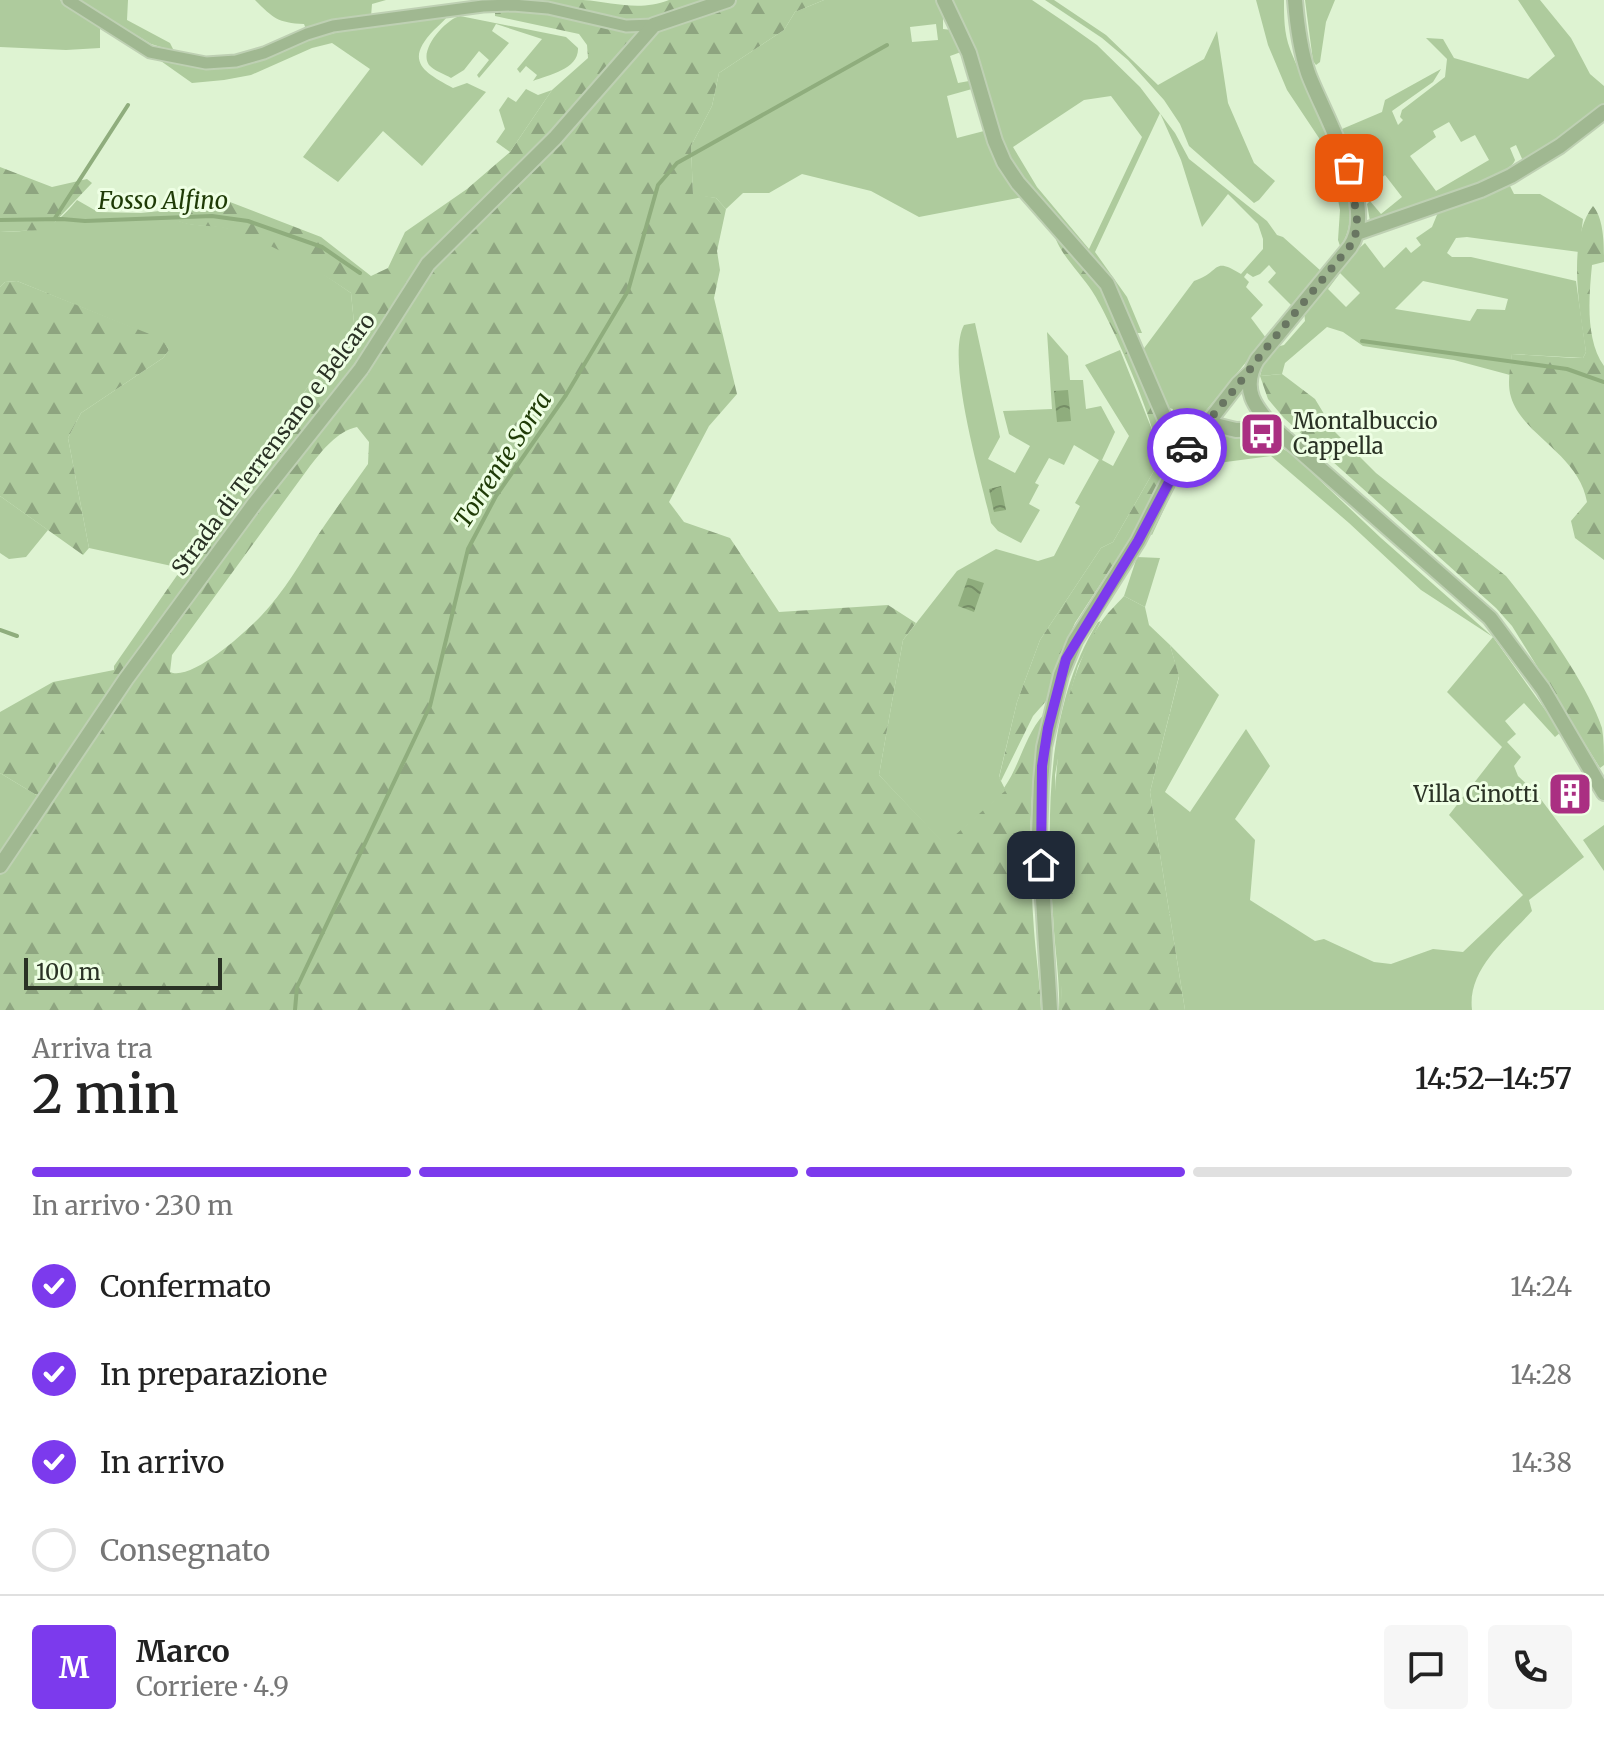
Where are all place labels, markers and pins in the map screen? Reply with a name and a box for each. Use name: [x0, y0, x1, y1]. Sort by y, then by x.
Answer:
pin: [1315, 134, 1383, 202]
place label: Montalbuccio Cappella: [1293, 407, 1438, 460]
bus stop icon: Montalbuccio Cappella: [1238, 410, 1286, 458]
building icon: Villa Cinotti: [1546, 770, 1594, 818]
place label: Villa Cinotti: [1413, 780, 1539, 808]
pin: [1007, 831, 1075, 899]

